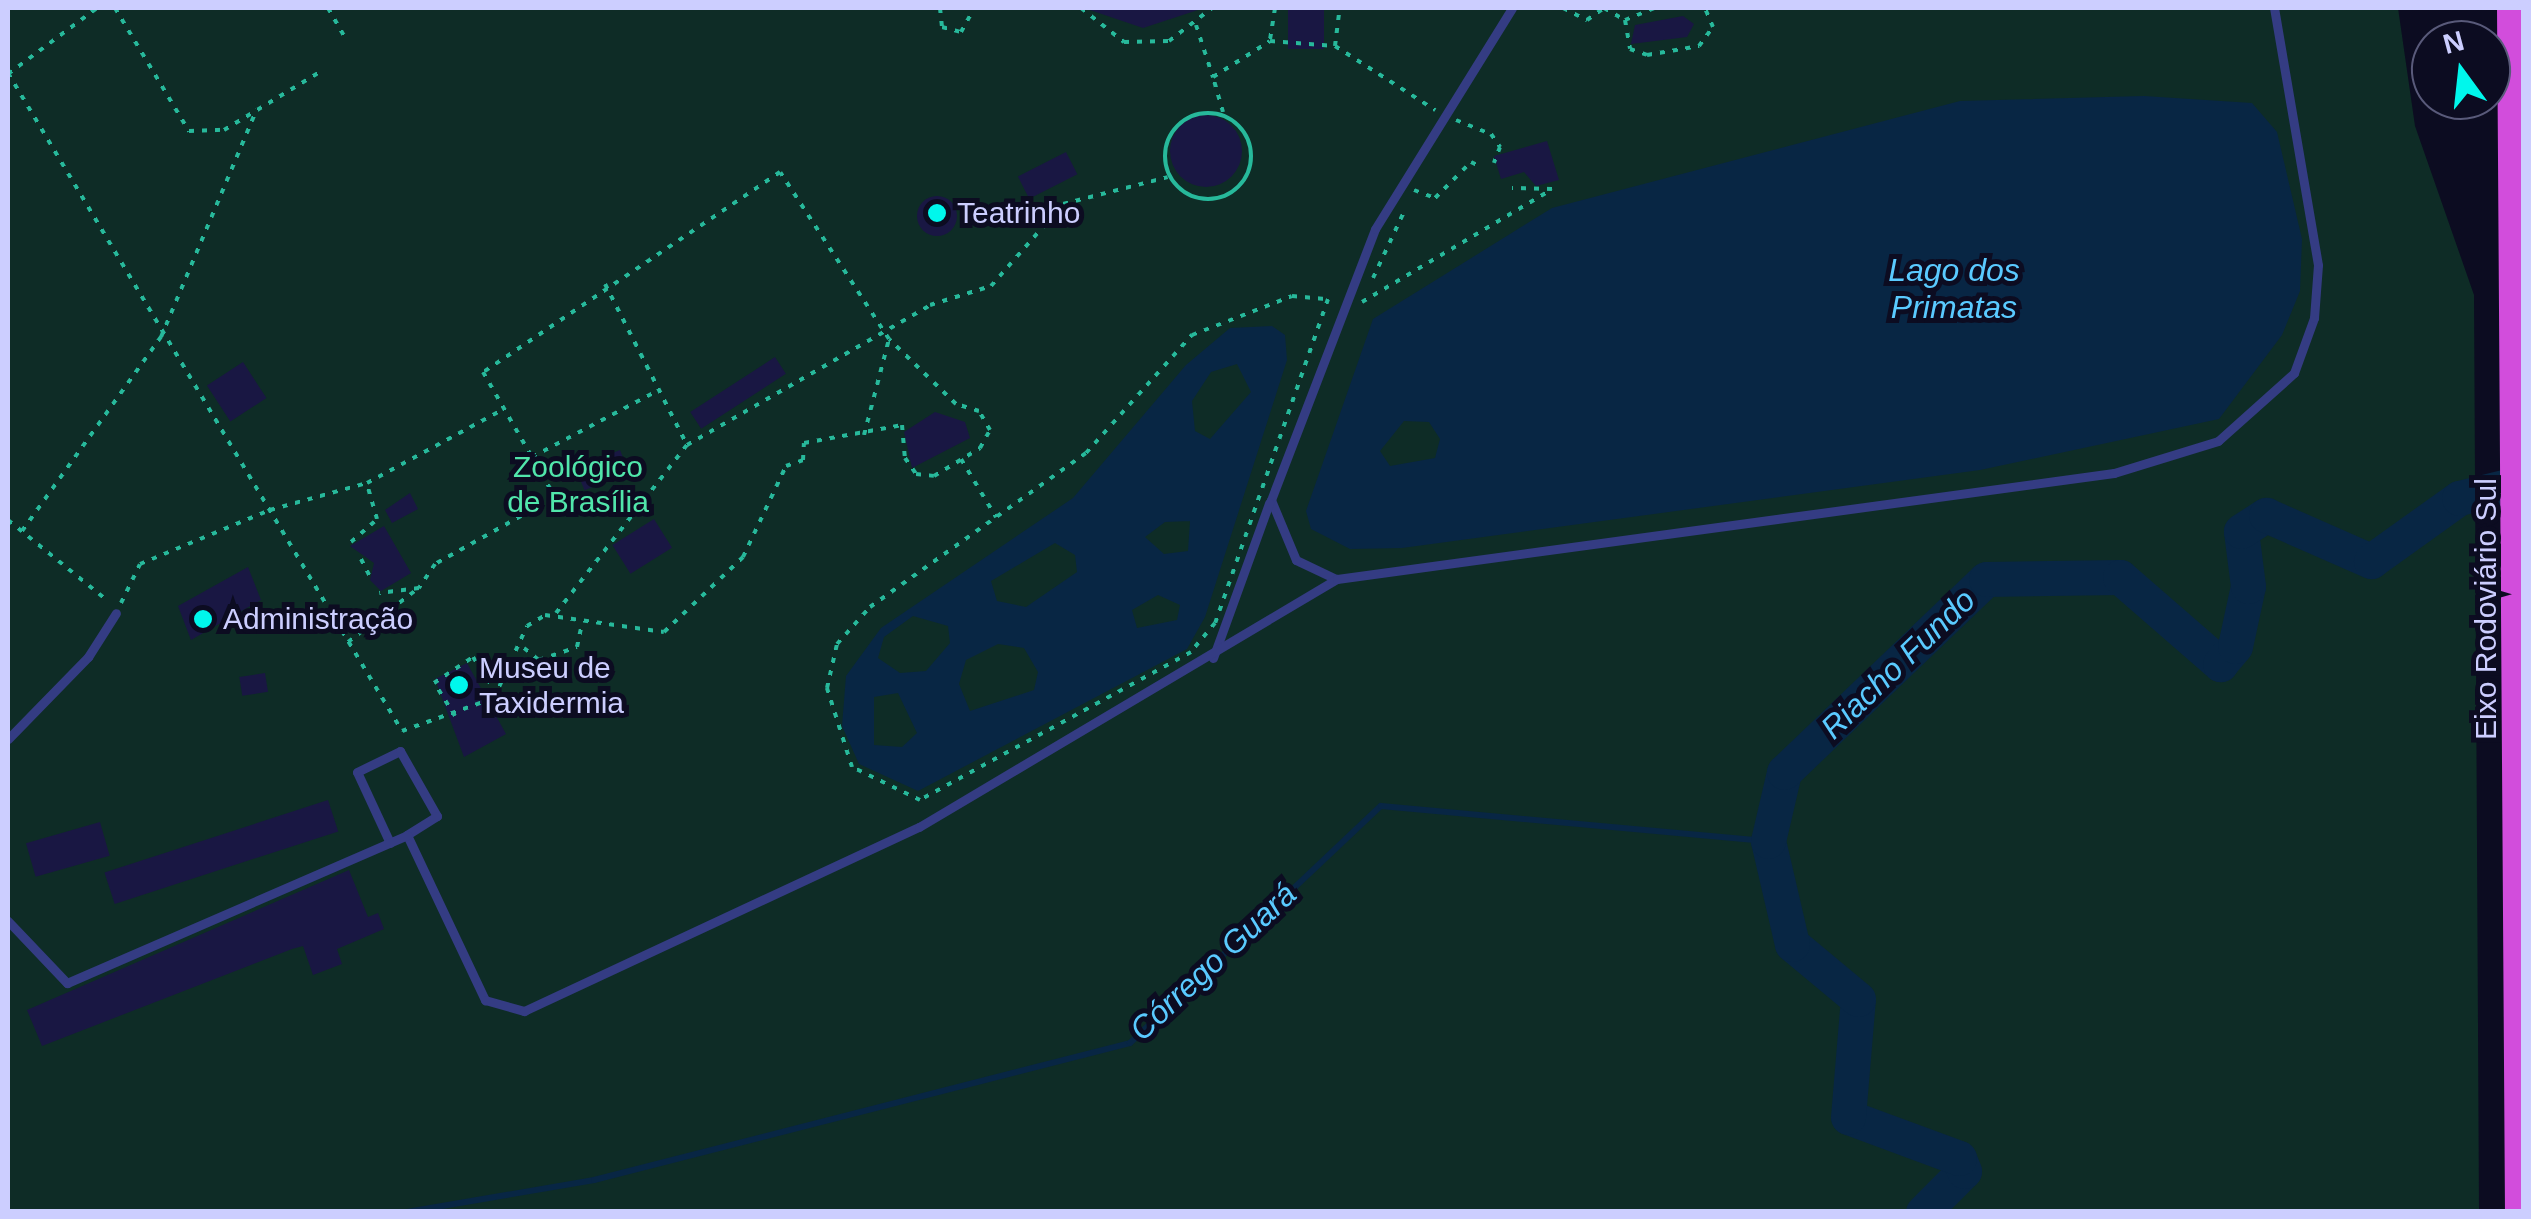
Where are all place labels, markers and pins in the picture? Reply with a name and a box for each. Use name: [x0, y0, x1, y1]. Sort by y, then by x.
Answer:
place label: Teatrinho: [957, 195, 1080, 231]
marker: Teatrinho: [926, 202, 948, 224]
place label: Administração: [223, 601, 413, 637]
marker: Administração: [192, 608, 214, 630]
place label: Museu de Taxidermia: [479, 650, 624, 720]
marker: Museu de Taxidermia: [448, 674, 470, 696]

